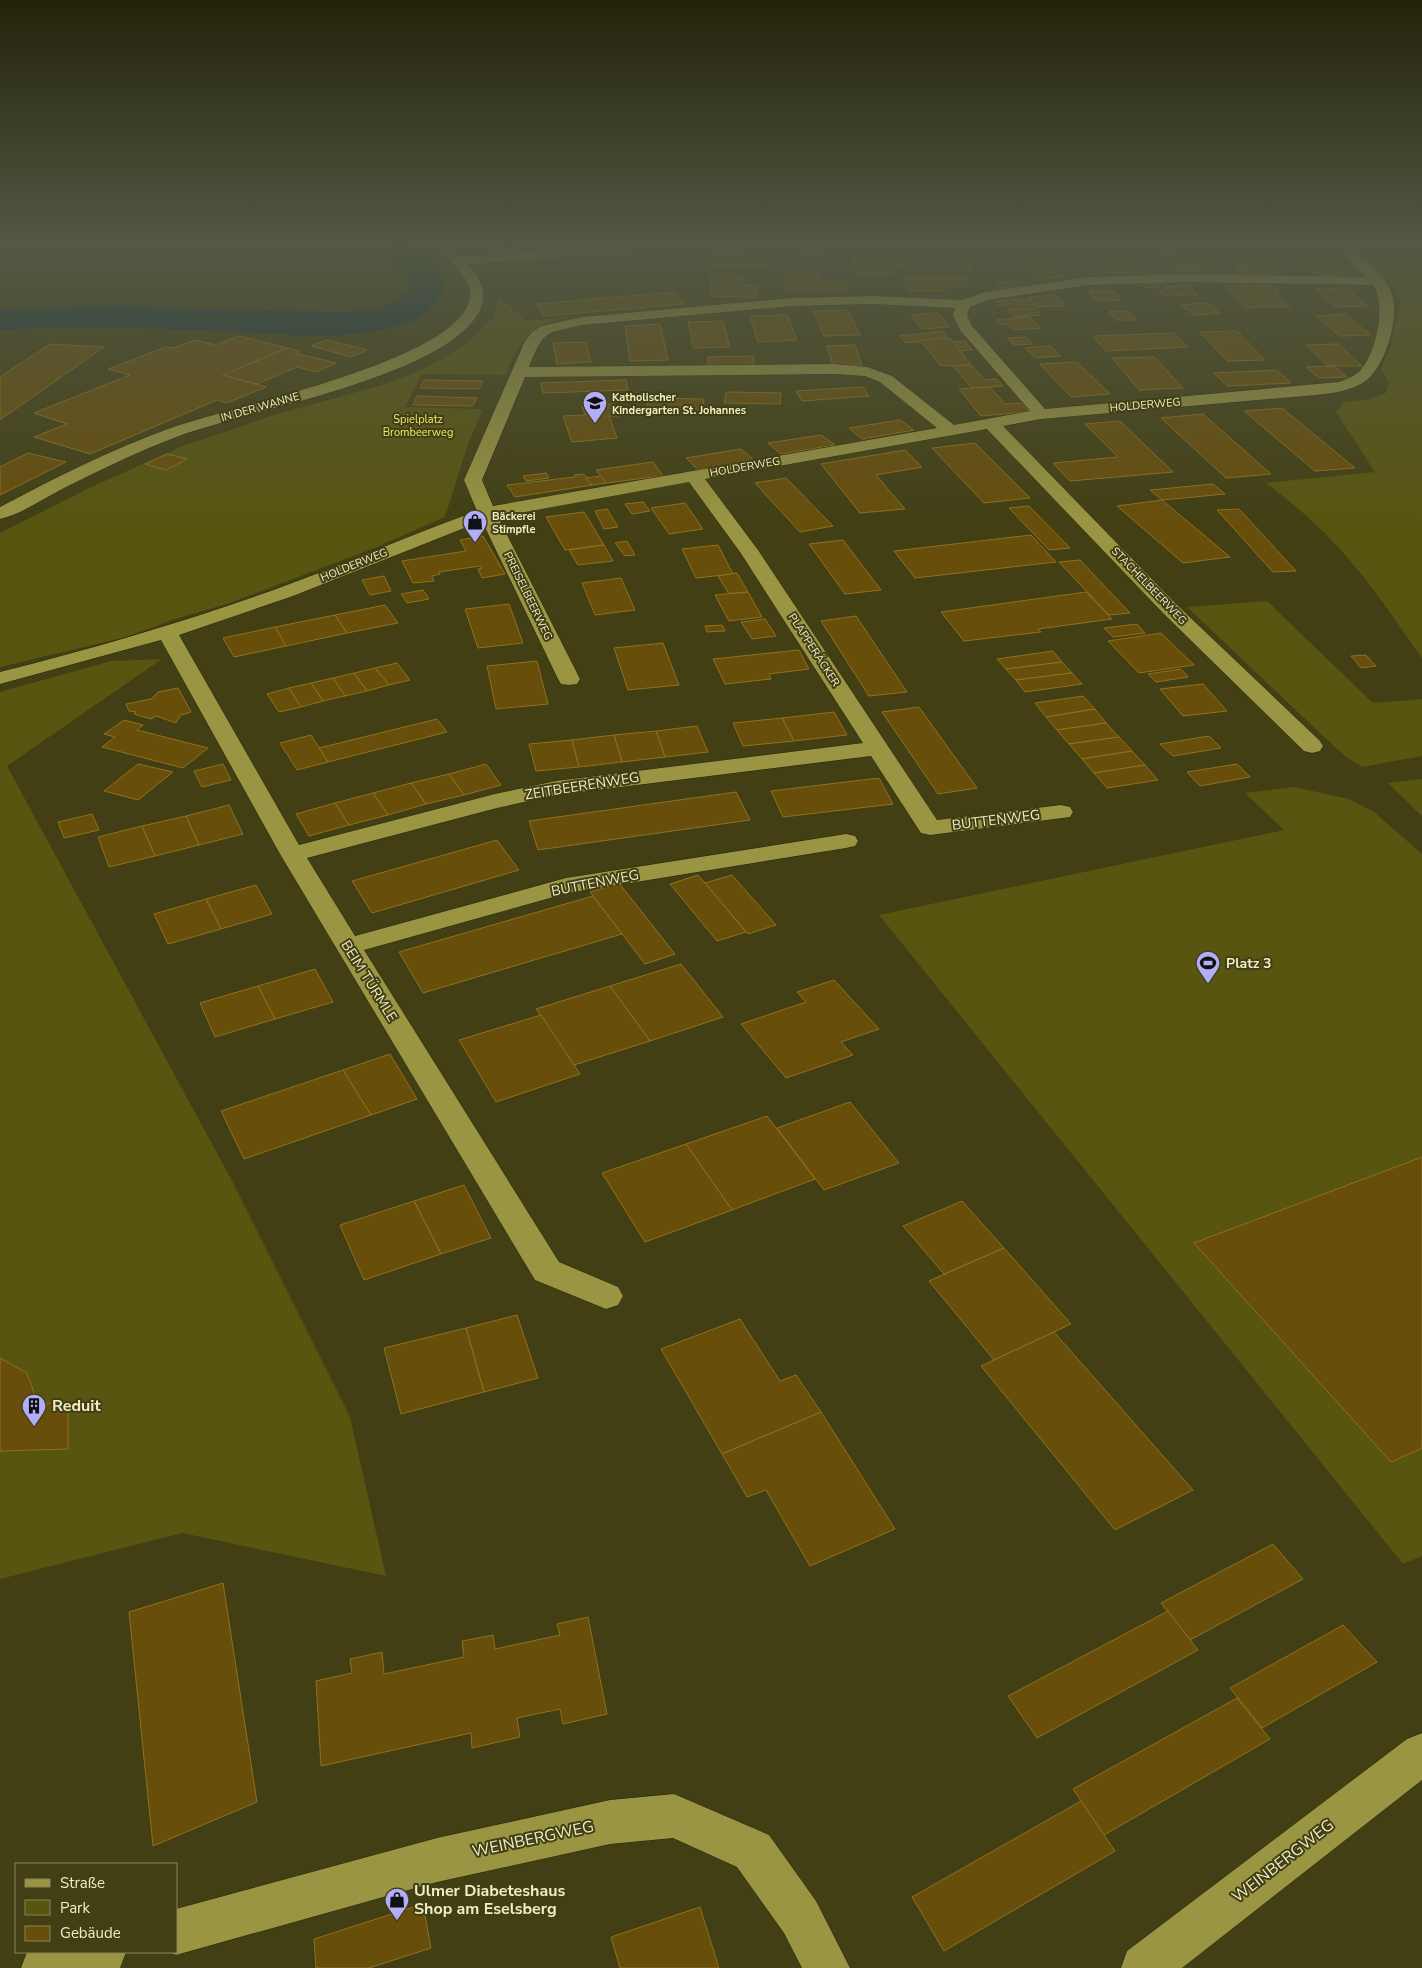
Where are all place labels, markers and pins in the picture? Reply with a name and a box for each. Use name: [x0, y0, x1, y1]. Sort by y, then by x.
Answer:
school or university icon: Katholischer Kindergarten St. Johannes: [582, 390, 608, 424]
place label: Katholischer Kindergarten St. Johannes: [612, 390, 746, 418]
shop icon: Bäckerei Stimpfle: [462, 509, 488, 543]
place label: Bäckerei Stimpfle: [492, 509, 536, 537]
sports icon: Platz 3: [1195, 950, 1221, 984]
place label: Platz 3: [1226, 954, 1271, 973]
building icon: Reduit: [21, 1393, 47, 1427]
place label: Reduit: [52, 1395, 101, 1417]
place label: Ulmer Diabeteshaus Shop am Eselsberg: [414, 1880, 565, 1920]
shop icon: Ulmer Diabeteshaus Shop am Eselsberg: [384, 1887, 410, 1921]

